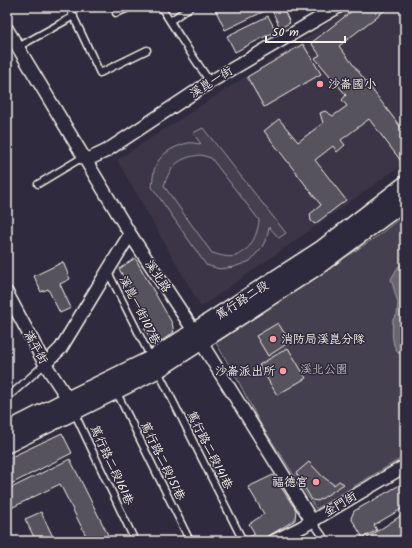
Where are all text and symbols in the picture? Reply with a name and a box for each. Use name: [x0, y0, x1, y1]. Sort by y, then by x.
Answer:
scale bar: [266, 18, 345, 44]
text: 50 m: [272, 23, 299, 42]
street label: 溪崑一街: [186, 62, 237, 103]
place label: 沙崙國小: [328, 75, 376, 94]
marker: 沙崙國小: [315, 79, 325, 89]
street label: 溪北路: [140, 256, 175, 297]
street label: 溪崑一街107巷: [114, 272, 165, 348]
street label: 篤行路二段: [212, 276, 273, 325]
street label: 滿平街: [19, 327, 53, 368]
place label: 消防局溪崑分隊: [281, 330, 365, 349]
marker: 消防局溪崑分隊: [268, 334, 278, 344]
park label: 溪北公園: [300, 360, 348, 379]
place label: 沙崙派出所: [215, 362, 276, 381]
marker: 沙崙派出所: [278, 366, 288, 376]
street label: 篤行路二段141巷: [182, 408, 238, 493]
street label: 篤行路二段151巷: [135, 418, 190, 504]
street label: 篤行路二段161巷: [85, 422, 138, 508]
place label: 福德宮: [272, 473, 308, 492]
marker: 福德宮: [311, 477, 321, 487]
street label: 金門街: [320, 487, 361, 522]

